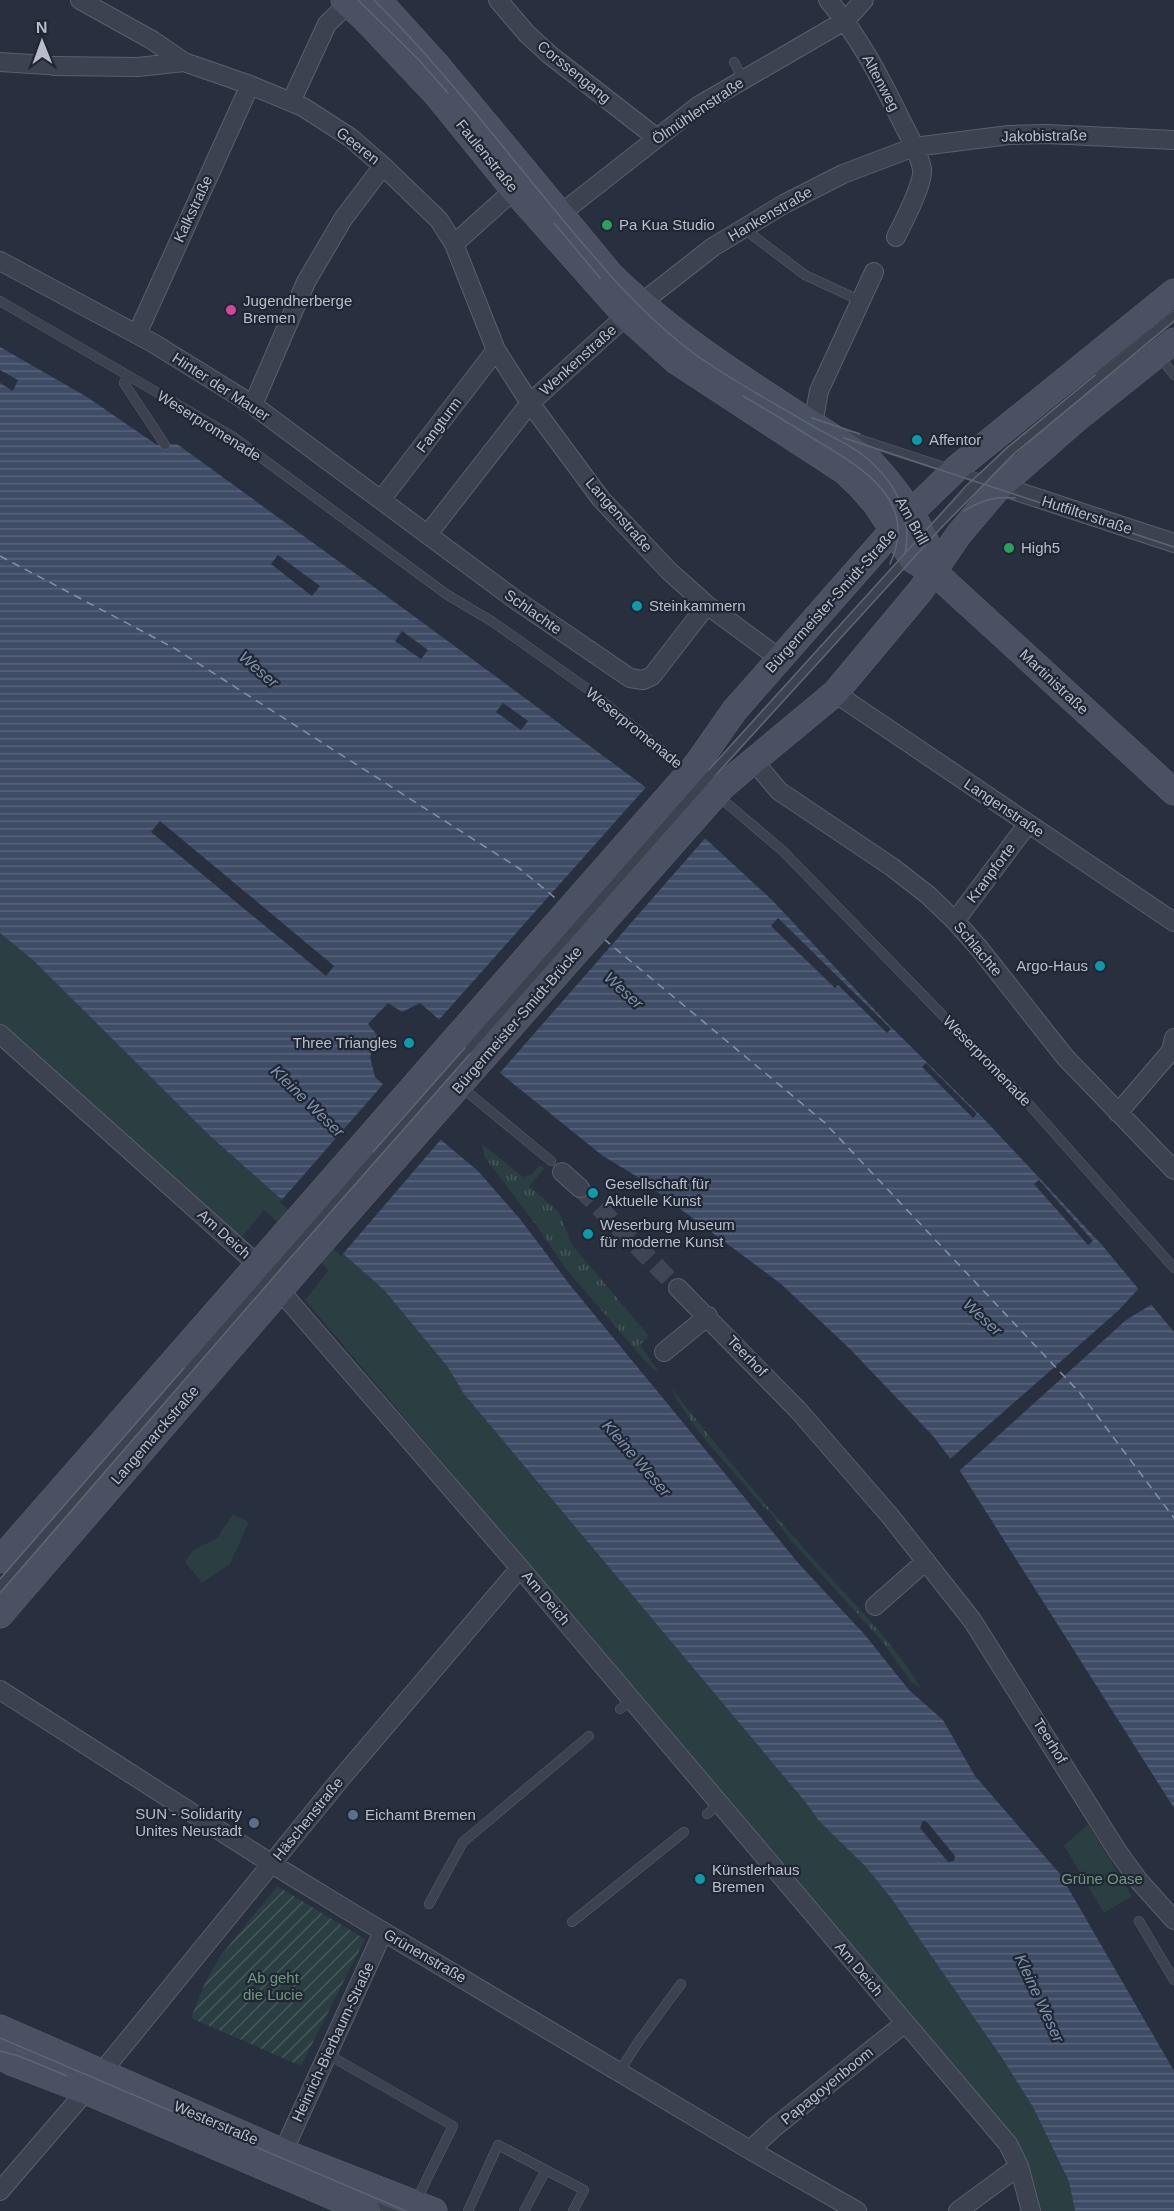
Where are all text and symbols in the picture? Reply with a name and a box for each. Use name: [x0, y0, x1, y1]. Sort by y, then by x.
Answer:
north arrow: [12, 12, 72, 72]
text: N: [36, 19, 48, 36]
street label: Corssengang: [534, 37, 614, 106]
street label: Altenweg: [859, 52, 903, 114]
street label: Ölmühlenstraße: [649, 74, 747, 147]
street label: Faulenstraße: [453, 116, 522, 195]
street label: Geeren: [333, 124, 383, 168]
street label: Jakobistraße: [1001, 126, 1087, 145]
street label: Kalkstraße: [170, 173, 215, 245]
street label: Hankenstraße: [725, 183, 815, 244]
place label: Pa Kua Studio: [619, 216, 715, 233]
marker: Pa Kua Studio: [600, 218, 614, 232]
place label: Jugendherberge Bremen: [243, 292, 352, 326]
marker: Jugendherberge Bremen: [224, 303, 238, 317]
street label: Wenkenstraße: [536, 321, 619, 398]
street label: Hinter der Mauer: [169, 349, 273, 424]
street label: Weserpromenade: [154, 387, 264, 464]
street label: Fangturm: [412, 394, 465, 455]
place label: Affentor: [929, 431, 981, 448]
marker: Affentor: [910, 433, 924, 447]
street label: Langenstraße: [583, 474, 656, 555]
street label: Hutfilterstraße: [1040, 492, 1135, 537]
street label: Am Brill: [892, 494, 932, 547]
street label: Bürgermeister-Smidt-Straße: [762, 525, 900, 676]
place label: High5: [1021, 539, 1060, 556]
marker: High5: [1002, 541, 1016, 555]
street label: Schlachte: [501, 586, 565, 637]
place label: Steinkammern: [649, 597, 746, 614]
marker: Steinkammern: [630, 599, 644, 613]
street label: Martinistraße: [1017, 646, 1092, 718]
water label: Weser: [236, 648, 282, 691]
street label: Weserpromenade: [583, 684, 686, 772]
street label: Langenstraße: [961, 775, 1047, 841]
street label: Kranpforte: [963, 840, 1018, 906]
street label: Schlachte: [951, 918, 1006, 979]
street label: Bürgermeister-Smidt-Brücke: [448, 943, 585, 1097]
place label: Argo-Haus: [1016, 957, 1088, 974]
marker: Argo-Haus: [1093, 959, 1107, 973]
water label: Weser: [601, 969, 647, 1013]
street label: Weserpromenade: [940, 1012, 1035, 1109]
place label: Three Triangles: [293, 1034, 397, 1051]
marker: Three Triangles: [402, 1036, 416, 1050]
water label: Kleine Weser: [268, 1062, 348, 1141]
place label: Gesellschaft für Aktuelle Kunst: [605, 1175, 709, 1209]
marker: Gesellschaft für Aktuelle Kunst: [586, 1186, 600, 1200]
street label: Am Deich: [194, 1206, 254, 1262]
place label: Weserburg Museum für moderne Kunst: [600, 1216, 735, 1250]
marker: Weserburg Museum für moderne Kunst: [581, 1227, 595, 1241]
water label: Weser: [960, 1296, 1006, 1340]
street label: Teerhof: [724, 1332, 771, 1380]
street label: Langemarckstraße: [107, 1382, 202, 1487]
water label: Kleine Weser: [599, 1417, 675, 1500]
street label: Am Deich: [519, 1567, 574, 1628]
street label: Teerhof: [1030, 1715, 1071, 1767]
street label: Häschenstraße: [269, 1774, 346, 1864]
place label: SUN - Solidarity Unites Neustadt: [135, 1805, 243, 1839]
place label: Eichamt Bremen: [365, 1806, 476, 1823]
marker: Eichamt Bremen: [346, 1808, 360, 1822]
marker: SUN - Solidarity Unites Neustadt: [247, 1816, 261, 1830]
place label: Künstlerhaus Bremen: [712, 1861, 800, 1895]
park label: Grüne Oase: [1061, 1870, 1143, 1887]
marker: Künstlerhaus Bremen: [693, 1872, 707, 1886]
street label: Grünenstraße: [381, 1925, 470, 1986]
street label: Am Deich: [832, 1938, 887, 1999]
water label: Kleine Weser: [1012, 1952, 1068, 2045]
street label: Heinrich-Bierbaum-Straße: [288, 1959, 377, 2124]
park label: Ab geht die Lucie: [243, 1969, 303, 2003]
street label: Papagoyenboom: [777, 2043, 876, 2128]
street label: Westerstraße: [172, 2097, 261, 2148]

